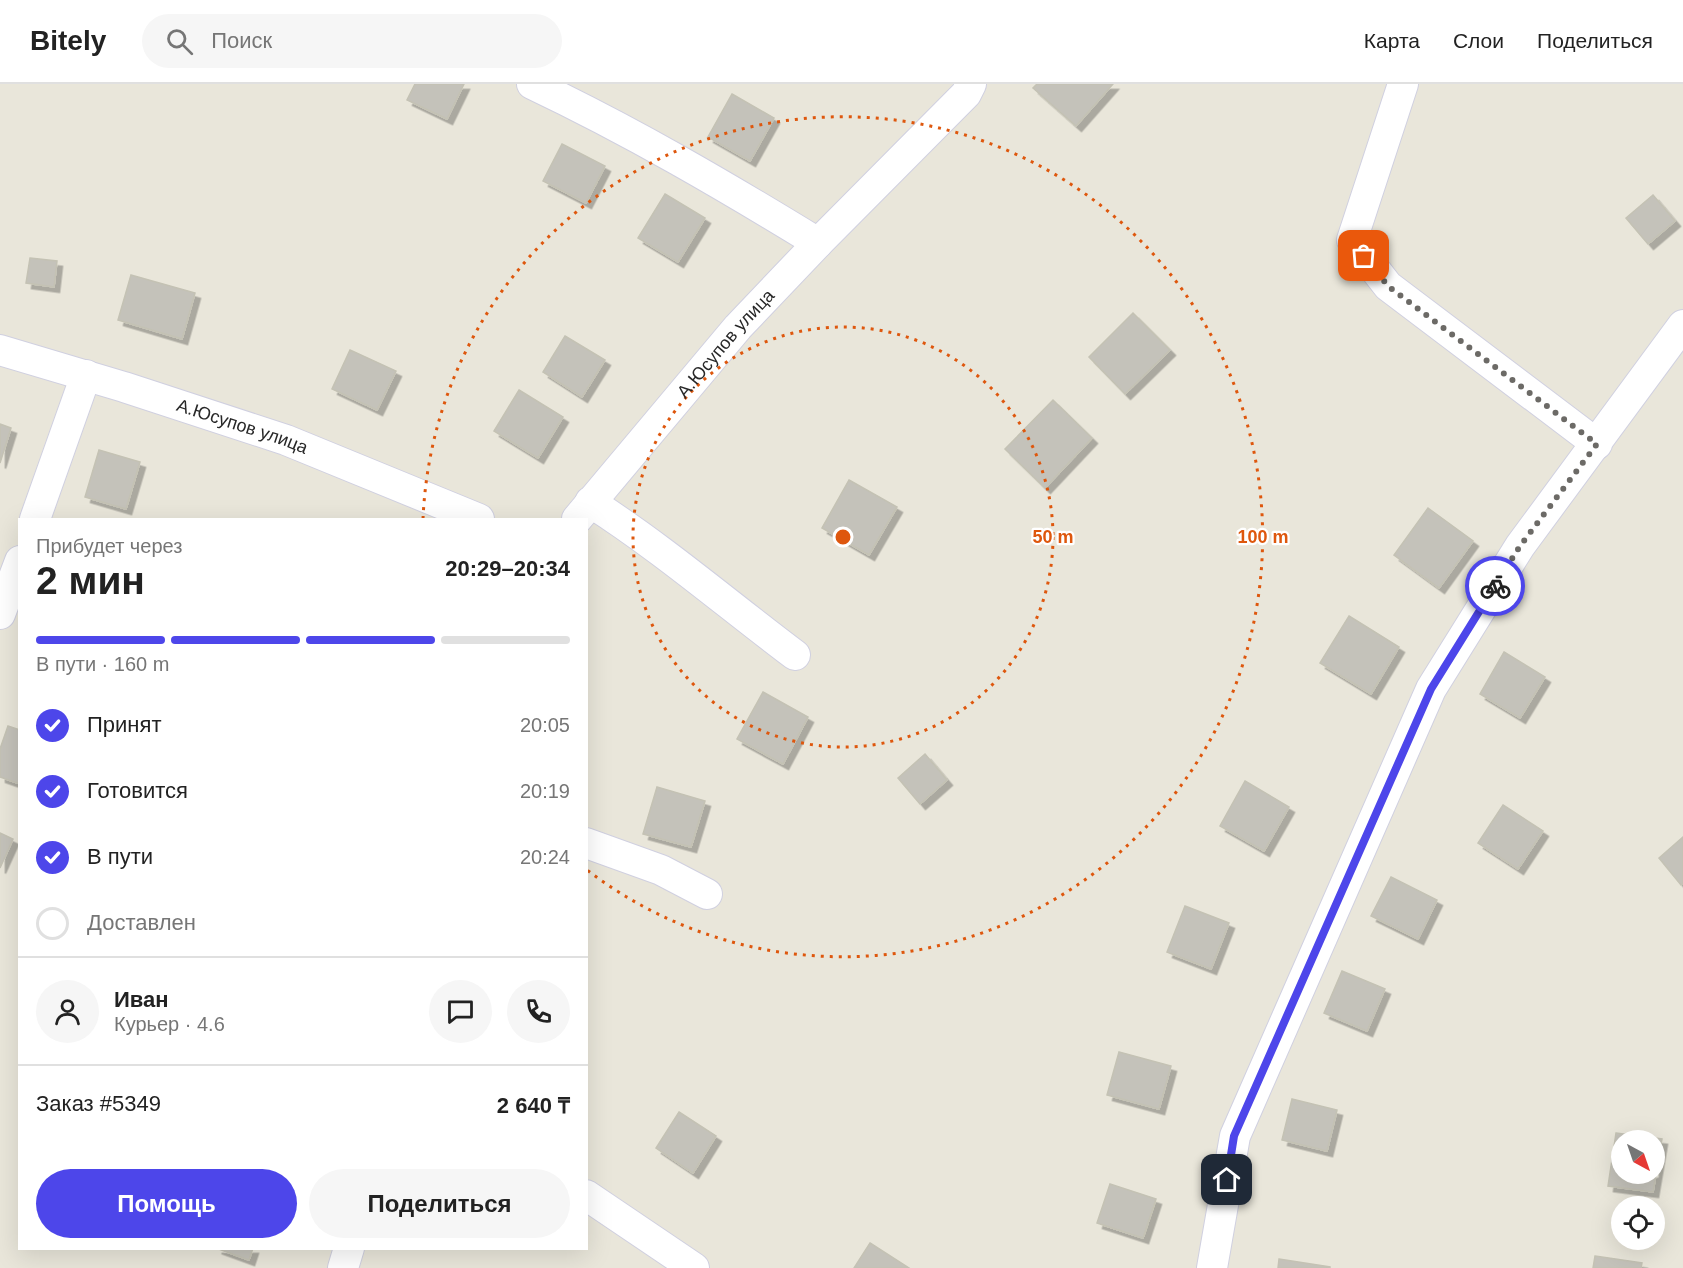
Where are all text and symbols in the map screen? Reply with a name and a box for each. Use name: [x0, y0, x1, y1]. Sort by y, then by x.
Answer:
search box: [142, 14, 562, 68]
text: Bitely: [30, 25, 106, 56]
icon: search: [163, 25, 196, 58]
text: Поиск: [211, 28, 272, 53]
text: Карта: [1364, 29, 1420, 52]
text: Слои: [1453, 29, 1504, 52]
text: Поделиться: [1537, 29, 1653, 52]
pin: [1338, 230, 1389, 281]
icon: bag: [1347, 239, 1380, 272]
street label: А.Юсупов улица: [673, 285, 779, 402]
street label: А.Юсупов улица: [174, 395, 312, 458]
centre of rings: [833, 527, 853, 547]
text: 50 m: [1032, 527, 1074, 547]
text: 100 m: [1237, 527, 1289, 547]
text: Прибудет через: [36, 535, 182, 557]
text: 20:29–20:34: [445, 556, 570, 581]
courier: [1465, 556, 1525, 616]
text: 2 мин: [36, 559, 145, 602]
icon: bike: [1479, 570, 1512, 603]
text: В пути · 160 m: [36, 653, 169, 675]
icon: check: [36, 709, 69, 742]
text: Принят: [87, 712, 161, 737]
text: 20:05: [520, 714, 570, 736]
icon: check: [36, 775, 69, 808]
text: Готовится: [87, 778, 188, 803]
text: 20:19: [520, 780, 570, 802]
icon: check: [36, 841, 69, 874]
text: В пути: [87, 844, 153, 869]
text: 20:24: [520, 846, 570, 868]
text: Доставлен: [87, 910, 196, 935]
button: person: [36, 980, 99, 1043]
button: chat: [429, 980, 492, 1043]
button: phone: [507, 980, 570, 1043]
text: Иван: [114, 987, 169, 1012]
text: Курьер · 4.6: [114, 1013, 225, 1035]
text: Заказ #5349: [36, 1091, 161, 1116]
text: 2 640 ₸: [497, 1093, 570, 1118]
north arrow: [1611, 1130, 1665, 1184]
map controls: [1611, 1130, 1665, 1250]
pin: [1201, 1154, 1252, 1205]
icon: home: [1210, 1163, 1243, 1196]
button: Помощь: [36, 1169, 297, 1238]
button: Поделиться: [309, 1169, 570, 1238]
button: locate: [1611, 1196, 1665, 1250]

